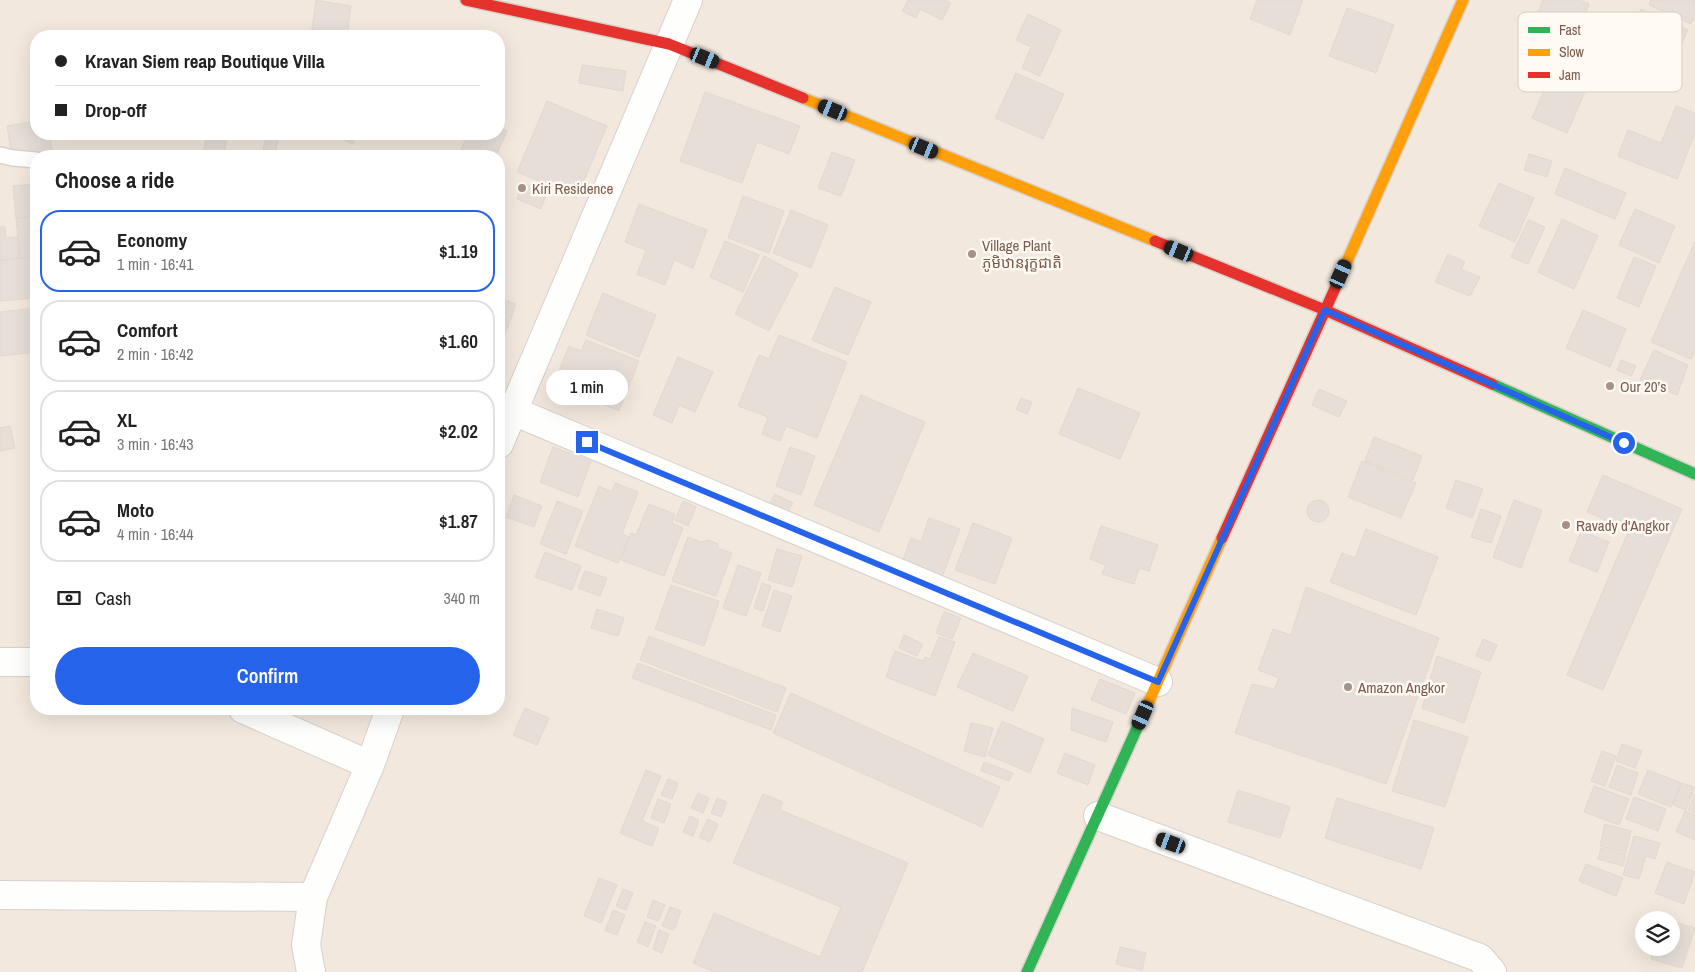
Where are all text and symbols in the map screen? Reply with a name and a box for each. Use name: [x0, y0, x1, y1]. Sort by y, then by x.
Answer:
legend: [1518, 12, 1682, 92]
text: Fast: [1559, 21, 1581, 39]
text: Slow: [1559, 43, 1585, 61]
car: [688, 45, 721, 71]
text: Kravan Siem reap Boutique Villa: [85, 48, 325, 74]
text: Jam: [1559, 66, 1581, 84]
text: Drop-off: [85, 97, 146, 123]
car: [816, 97, 849, 123]
car: [907, 135, 940, 161]
text: Choose a ride: [55, 165, 174, 195]
place label: Kiri Residence: [532, 178, 614, 199]
marker: Kiri Residence: [516, 182, 528, 194]
text: Economy: [117, 227, 187, 253]
icon: car: [57, 229, 102, 274]
place label: Village Plant ភូមិឋានរុក្ខជាតិ: [982, 235, 1062, 273]
text: $1.19: [439, 238, 478, 264]
car: [1162, 238, 1195, 264]
marker: Village Plant ភូមិឋានរុក្ខជាតិ: [966, 248, 978, 260]
text: 1 min · 16:41: [117, 253, 194, 275]
car: [1328, 257, 1353, 291]
text: Comfort: [117, 317, 178, 343]
icon: car: [57, 319, 102, 364]
text: $1.60: [439, 328, 478, 354]
text: 2 min · 16:42: [117, 343, 194, 365]
callout: 1 min: [546, 370, 628, 404]
text: 1 min: [570, 376, 604, 398]
place label: Our 20’s: [1620, 376, 1666, 397]
marker: Our 20’s: [1604, 380, 1616, 392]
text: XL: [117, 407, 137, 433]
icon: car: [57, 409, 102, 454]
text: $2.02: [439, 418, 478, 444]
route end: [576, 431, 598, 453]
route start: [1613, 432, 1635, 454]
text: 3 min · 16:43: [117, 433, 194, 455]
text: Moto: [117, 497, 154, 523]
icon: car: [57, 499, 102, 544]
text: $1.87: [439, 508, 478, 534]
place label: Ravady d'Angkor: [1576, 515, 1669, 536]
marker: Ravady d'Angkor: [1560, 519, 1572, 531]
text: 4 min · 16:44: [117, 523, 194, 545]
icon: cash: [55, 584, 83, 612]
text: Cash: [95, 585, 131, 611]
text: 340 m: [444, 587, 480, 609]
button: Confirm: [55, 647, 480, 705]
place label: Amazon Angkor: [1357, 677, 1445, 698]
marker: Amazon Angkor: [1342, 681, 1354, 693]
car: [1130, 698, 1155, 732]
car: [1154, 831, 1187, 855]
map controls: [1635, 911, 1680, 956]
button: layers: [1635, 911, 1680, 956]

